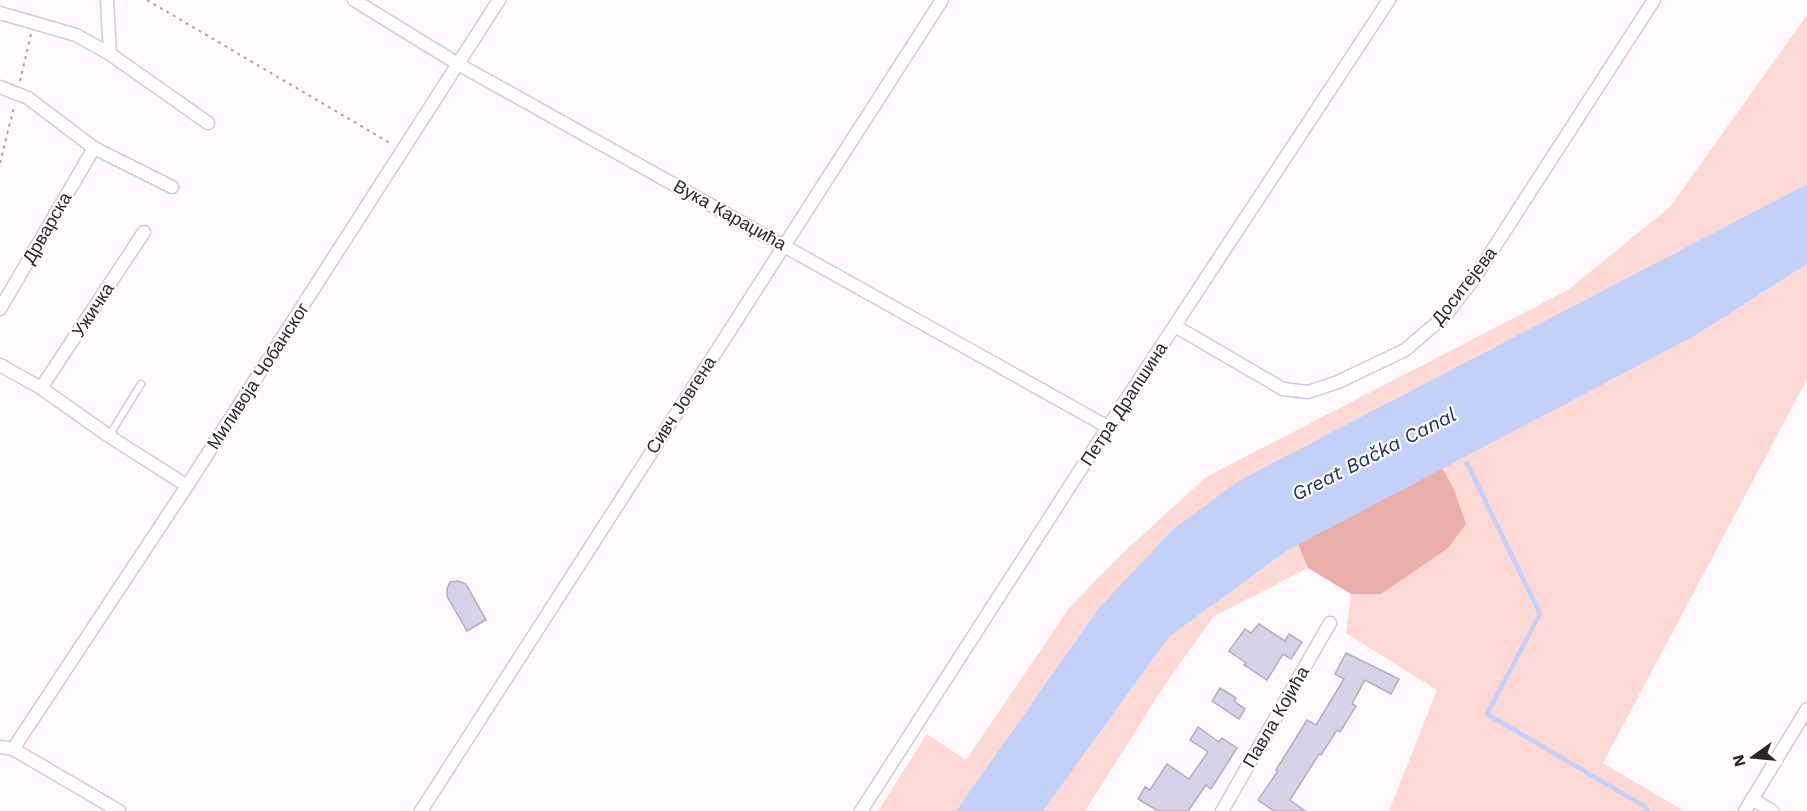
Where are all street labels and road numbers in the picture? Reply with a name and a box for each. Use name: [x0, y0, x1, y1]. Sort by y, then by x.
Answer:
street label: Вука Караџића: [670, 175, 791, 255]
street label: Дрварска: [18, 187, 76, 267]
street label: Доситејева: [1427, 242, 1501, 329]
street label: Ужичка: [67, 278, 118, 341]
street label: Миливоја Чобанског: [202, 298, 313, 453]
street label: Петра Драпшина: [1076, 337, 1172, 469]
street label: Сивч Јовгена: [641, 351, 720, 457]
street label: Павла Којића: [1238, 662, 1313, 771]

